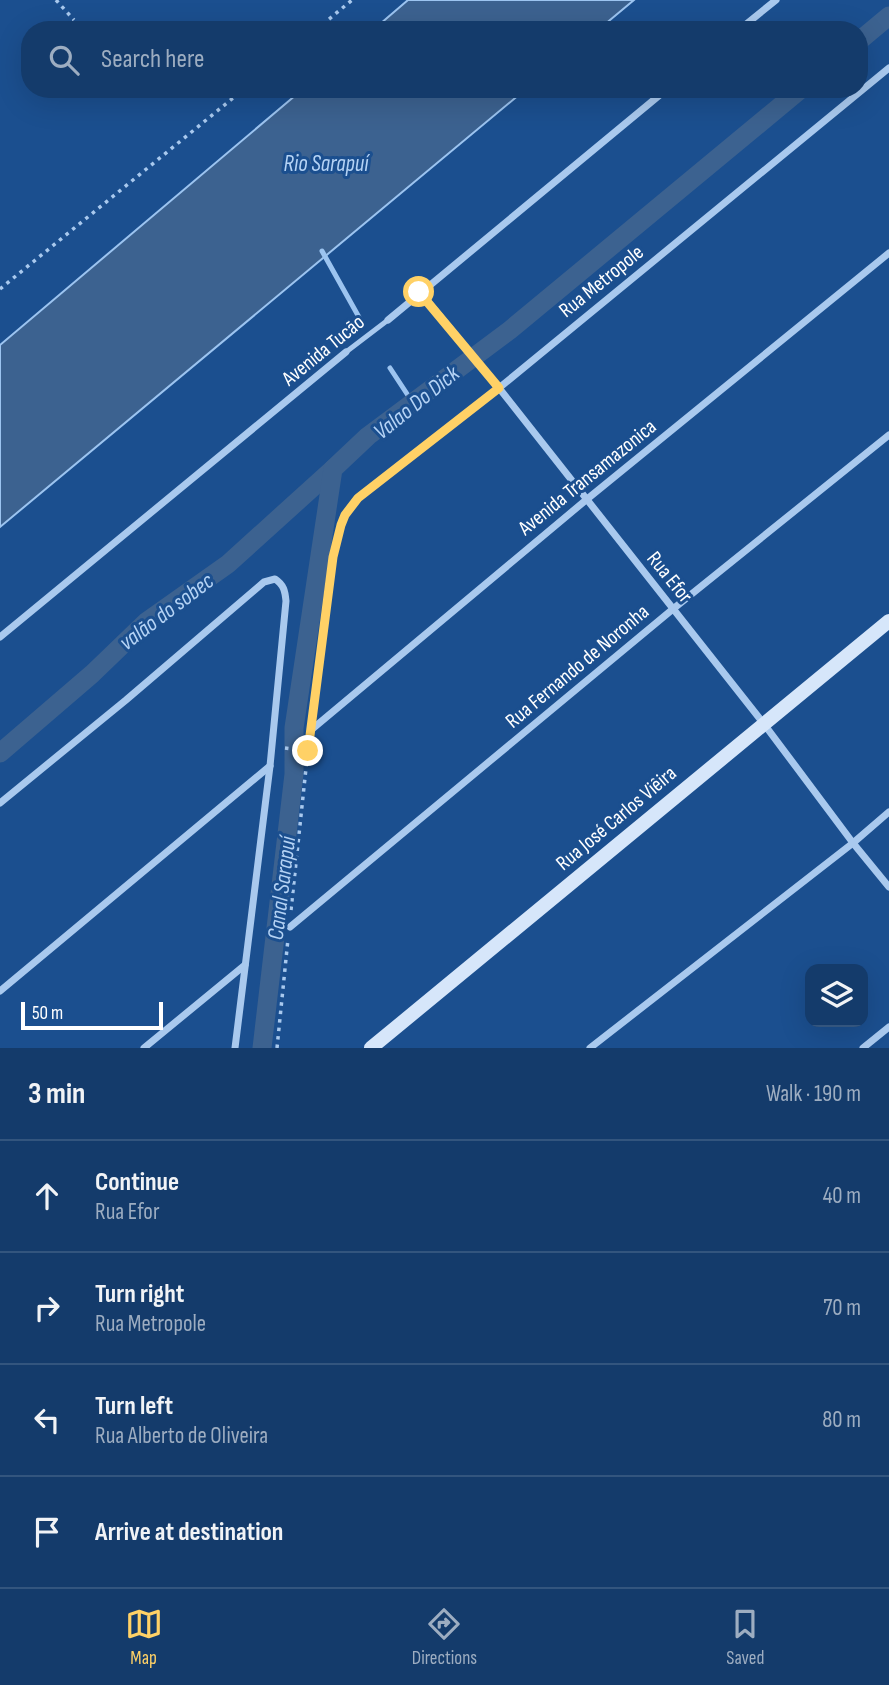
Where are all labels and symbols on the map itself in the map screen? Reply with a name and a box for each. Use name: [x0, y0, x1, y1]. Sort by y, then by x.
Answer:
water label: Rio Sarapuí: [284, 150, 370, 178]
street label: Rua Metropole: [554, 240, 649, 323]
route start: [403, 276, 434, 307]
street label: Avenida Tucão: [276, 310, 370, 392]
water label: Valao Do Dick: [368, 359, 466, 446]
street label: Avenida Transamazonica: [513, 414, 661, 541]
street label: Rua Efor: [641, 547, 698, 608]
water label: valão do sobec: [114, 567, 219, 656]
street label: Rua Fernando de Noronha: [501, 599, 654, 734]
route end: [292, 735, 323, 766]
street label: Rua José Carlos Viêira: [551, 761, 681, 876]
water label: Canal Sarapuí: [262, 833, 302, 941]
scale bar: [21, 999, 163, 1031]

